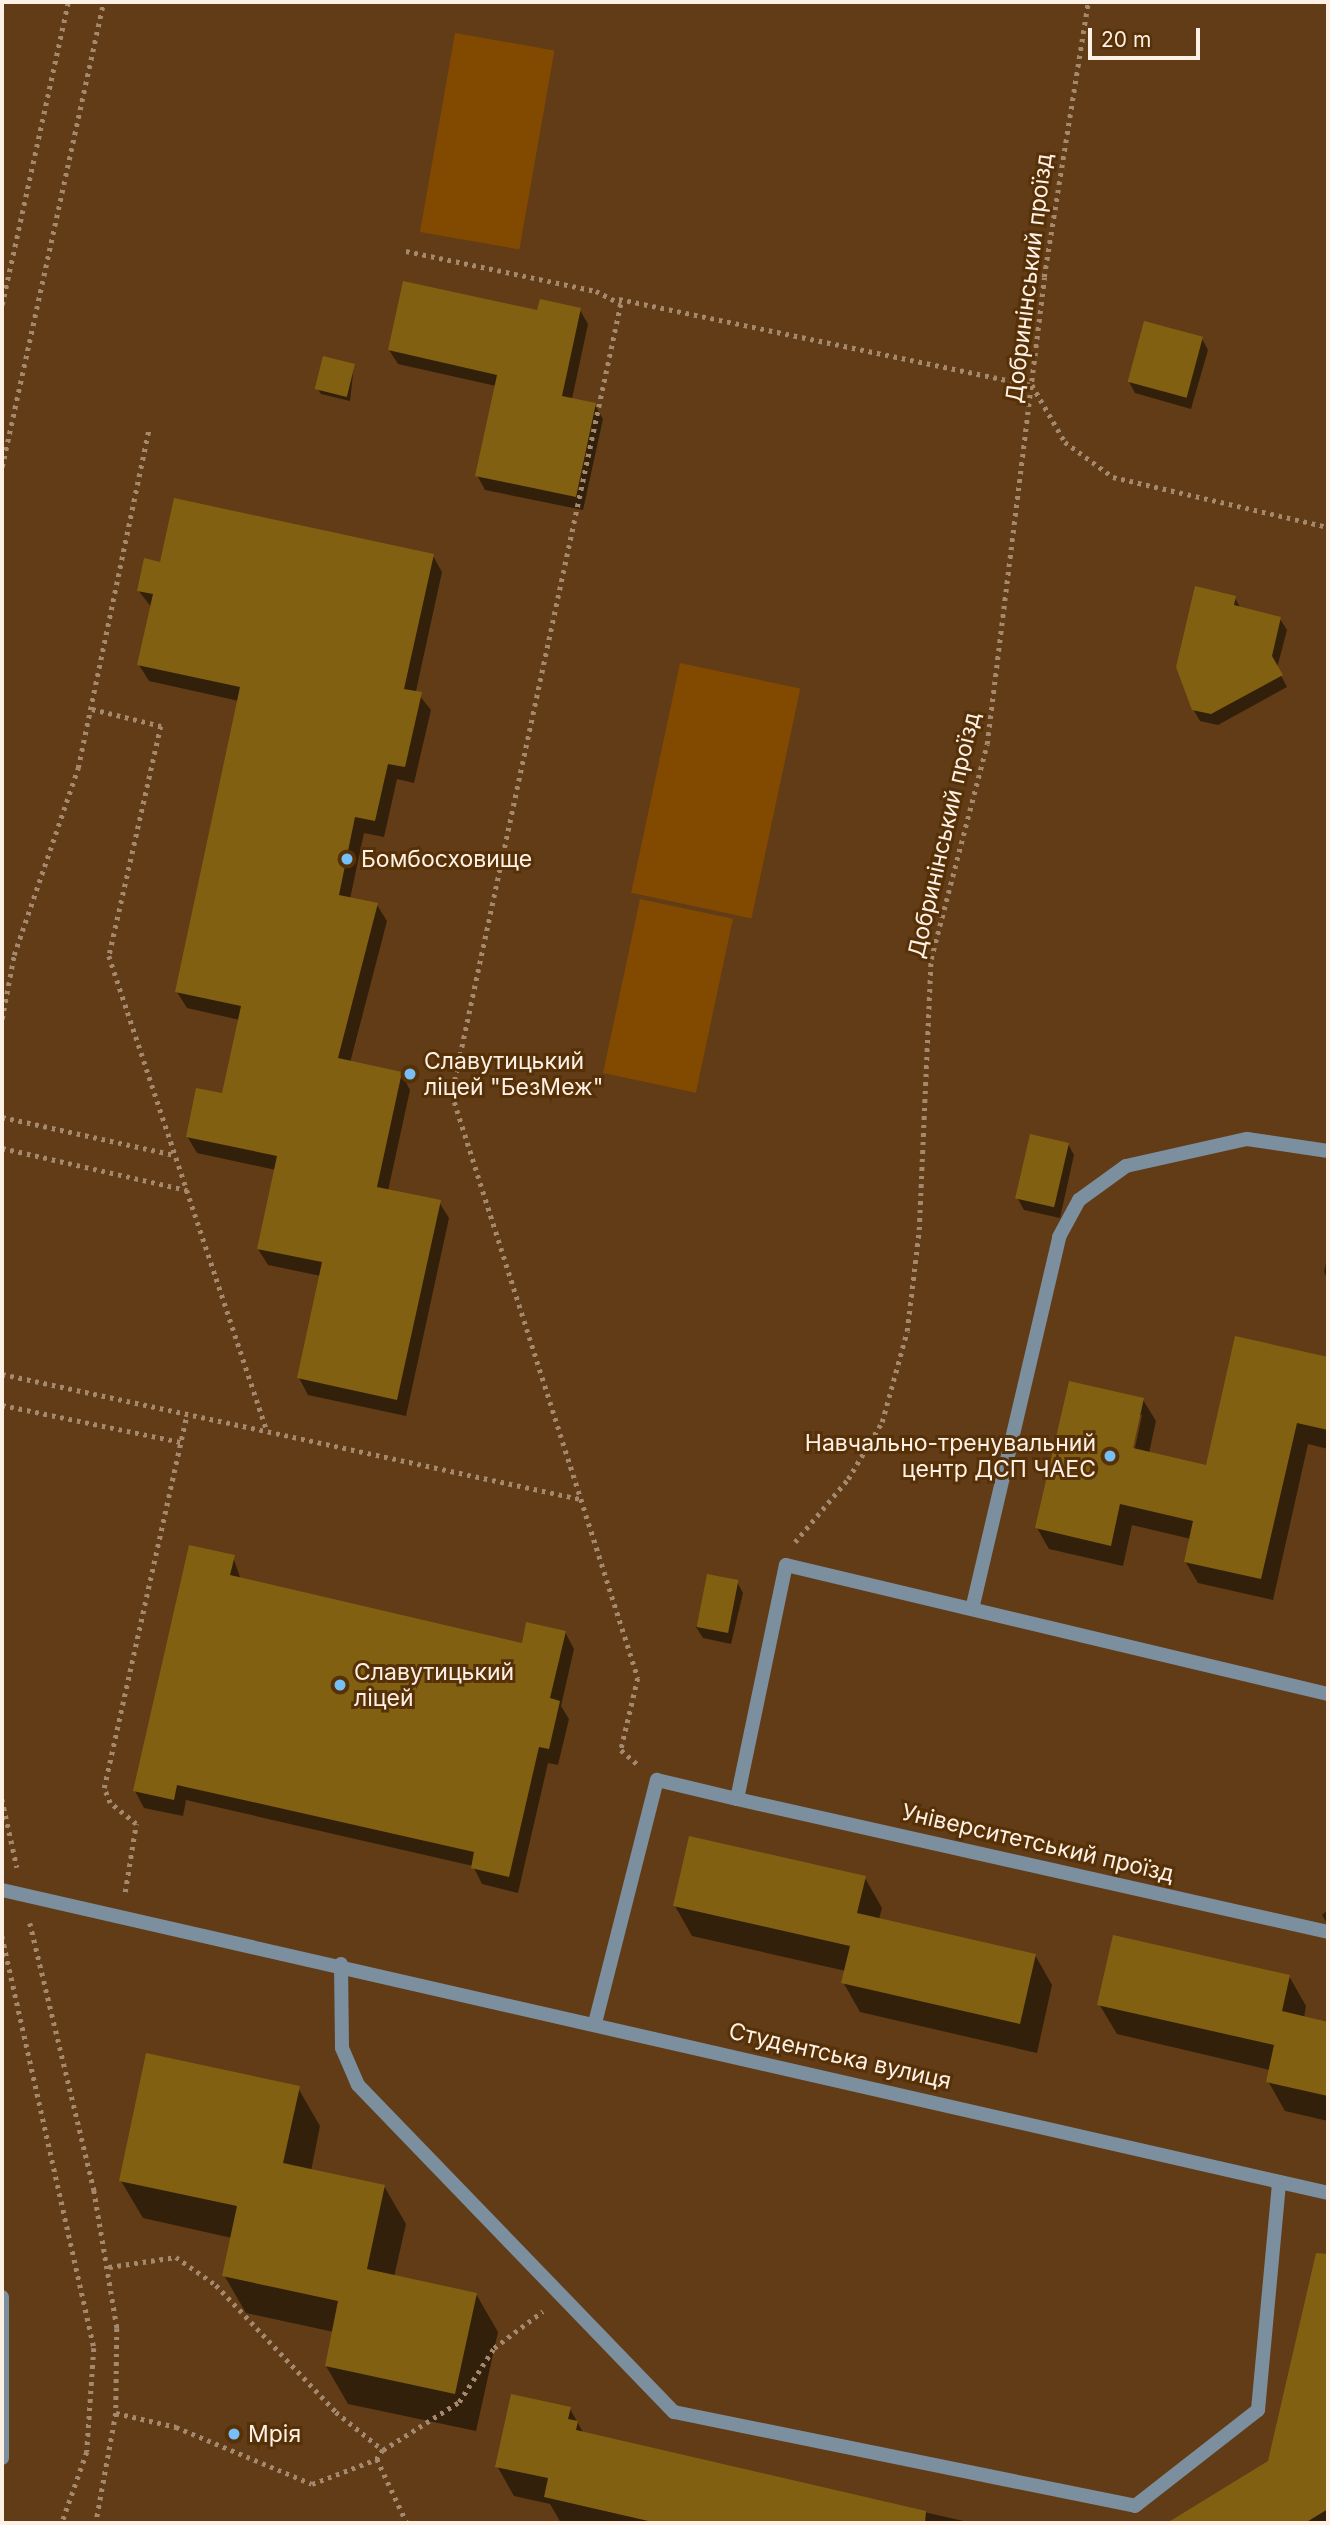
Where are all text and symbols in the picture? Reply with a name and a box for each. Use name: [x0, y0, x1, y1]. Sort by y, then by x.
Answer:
scale bar: [1092, 14, 1204, 58]
text: 20 m: [1101, 27, 1151, 52]
street label: Добринінський проїзд: [1000, 151, 1058, 405]
street label: Добринінський проїзд: [902, 709, 986, 961]
place label: Бомбосховище: [361, 845, 532, 873]
marker: Бомбосховище: [339, 851, 355, 867]
place label: Славутицький ліцей "БезМеж": [424, 1047, 603, 1101]
marker: Славутицький ліцей "БезМеж": [402, 1066, 418, 1082]
place label: Навчально-тренувальний центр ДСП ЧАЕС: [805, 1429, 1096, 1483]
marker: Навчально-тренувальний центр ДСП ЧАЕС: [1102, 1448, 1118, 1464]
place label: Славутицький ліцей: [354, 1658, 514, 1712]
marker: Славутицький ліцей: [332, 1677, 348, 1693]
street label: Університетський проїзд: [899, 1798, 1177, 1888]
street label: Студентська вулиця: [726, 2017, 954, 2095]
place label: Мрiя: [248, 2420, 301, 2448]
marker: Мрiя: [226, 2426, 242, 2442]

